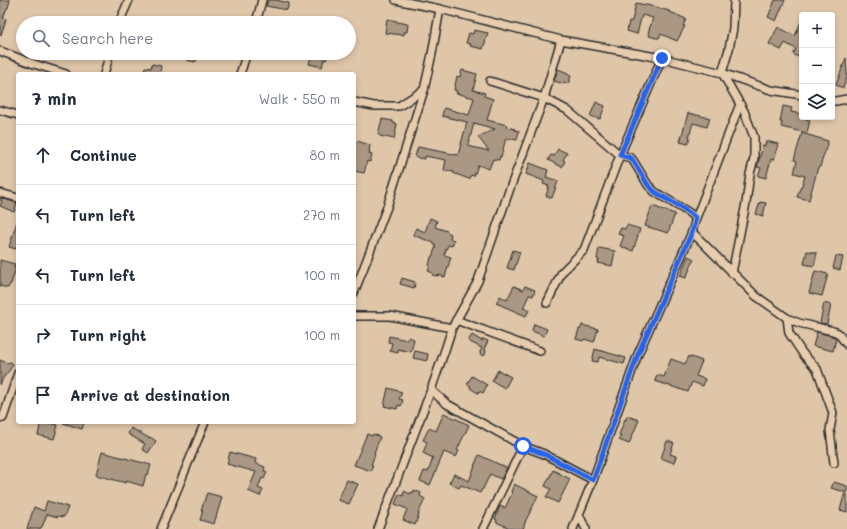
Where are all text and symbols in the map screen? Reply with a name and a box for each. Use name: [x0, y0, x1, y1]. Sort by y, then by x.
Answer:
map controls: [799, 12, 835, 120]
button: +: [799, 12, 835, 48]
search box: [16, 16, 356, 60]
icon: search: [30, 27, 52, 49]
text: Search here: [62, 28, 153, 48]
button: −: [799, 48, 835, 84]
route end: [653, 49, 671, 67]
button: layers: [799, 84, 835, 120]
text: 7 min: [32, 87, 77, 109]
text: Walk · 550 m: [259, 90, 340, 107]
icon: ahead: [32, 144, 54, 166]
text: Continue: [70, 145, 137, 165]
text: 80 m: [310, 146, 340, 163]
icon: left: [32, 204, 54, 226]
text: Turn left: [70, 205, 135, 225]
text: 270 m: [303, 206, 340, 223]
icon: left: [32, 264, 54, 286]
text: Turn left: [70, 265, 135, 285]
text: 100 m: [304, 266, 340, 283]
icon: right: [32, 324, 54, 346]
text: Turn right: [70, 325, 147, 345]
text: 100 m: [304, 326, 340, 343]
icon: arrive: [32, 384, 54, 406]
text: Arrive at destination: [70, 385, 230, 405]
route start: [514, 437, 532, 455]

